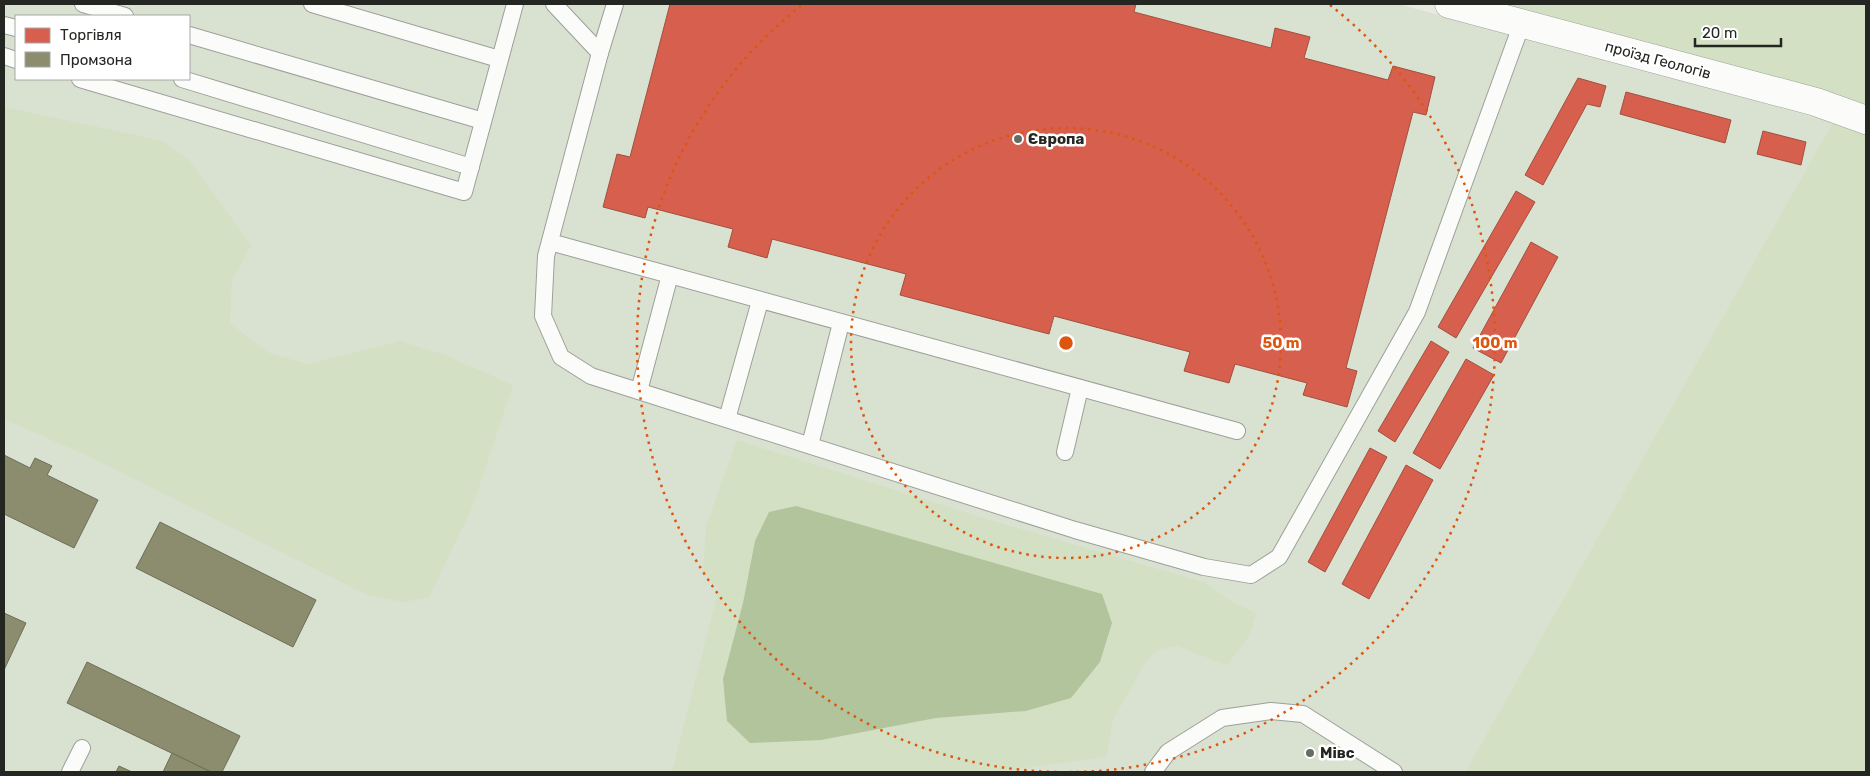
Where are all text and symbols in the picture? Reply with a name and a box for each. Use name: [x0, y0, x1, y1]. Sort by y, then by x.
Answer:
legend: [15, 15, 190, 80]
scale bar: [1695, 15, 1781, 47]
text: 20 m: [1702, 24, 1737, 42]
text: Торгівля: [60, 26, 122, 44]
street label: проїзд Геологів: [1603, 37, 1713, 83]
text: Промзона: [60, 51, 132, 69]
place label: Європа: [1028, 130, 1084, 148]
marker: Європа: [1012, 133, 1024, 145]
centre of rings: [1057, 334, 1075, 352]
text: 50 m: [1263, 334, 1299, 352]
text: 100 m: [1473, 334, 1517, 352]
place label: Мівс: [1320, 744, 1355, 762]
marker: Мівс: [1304, 747, 1316, 759]

